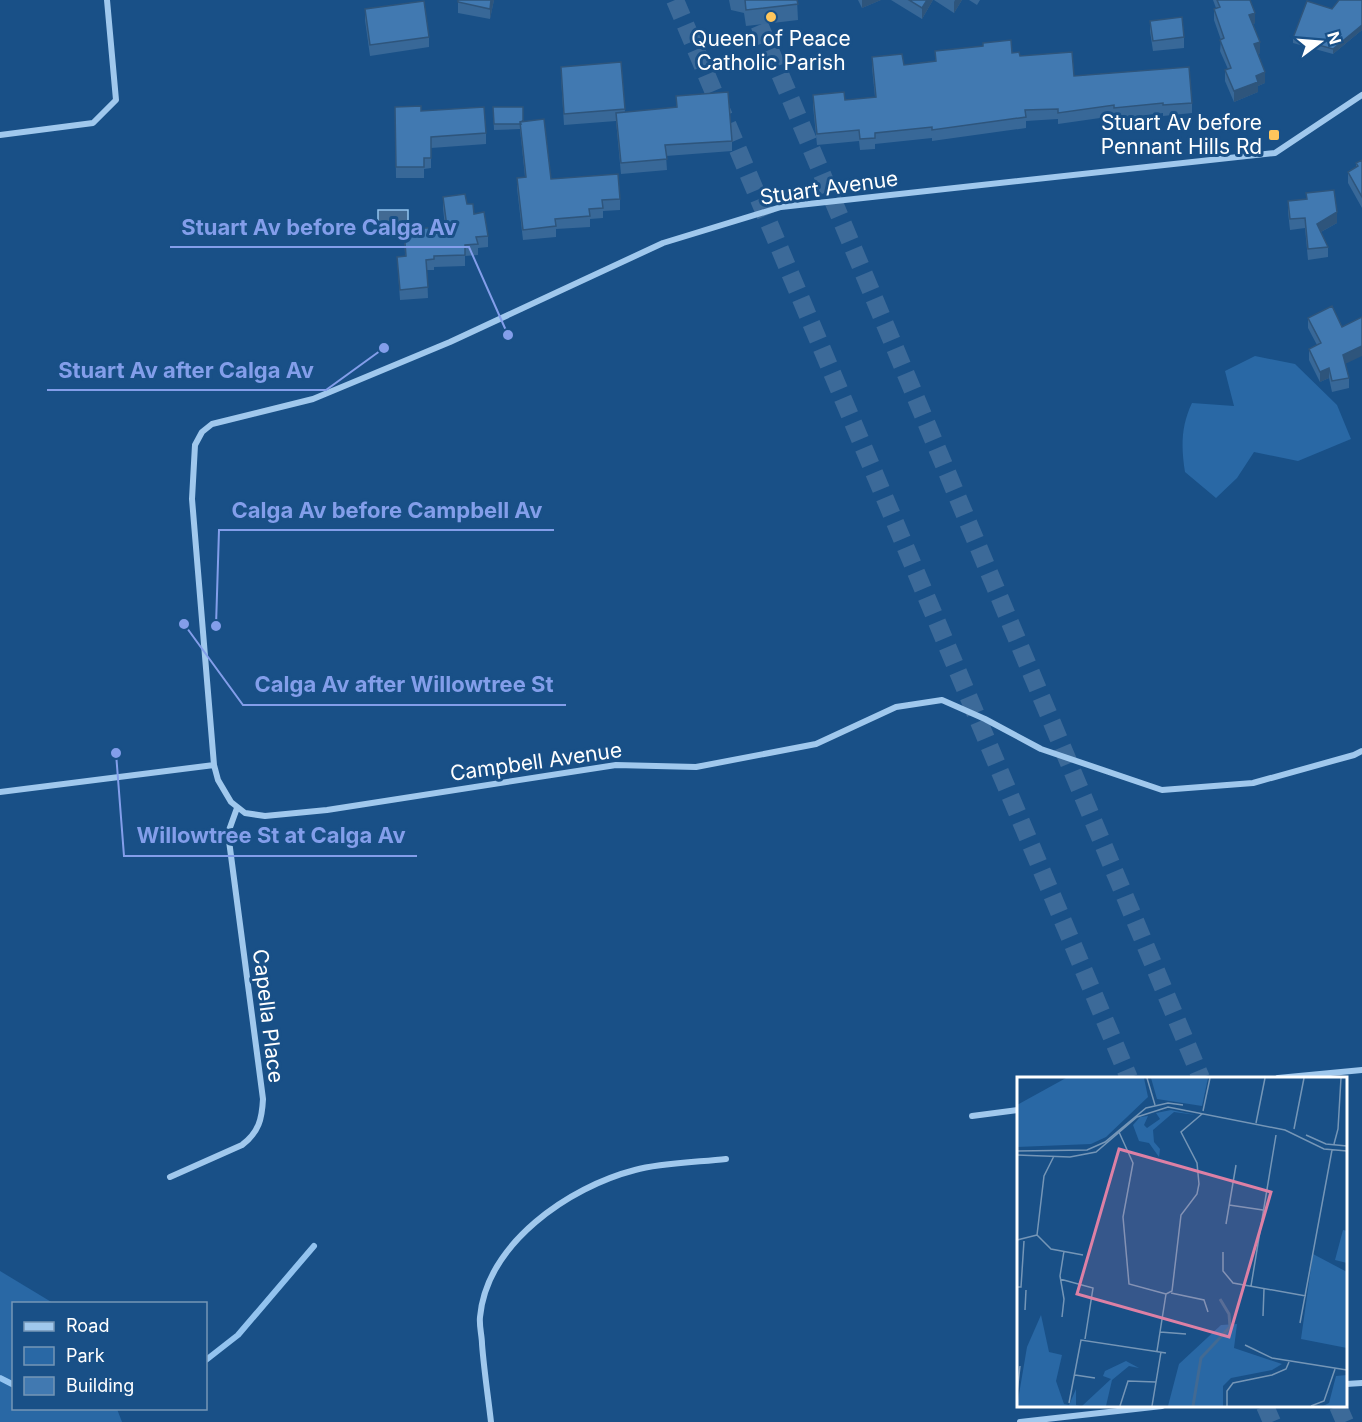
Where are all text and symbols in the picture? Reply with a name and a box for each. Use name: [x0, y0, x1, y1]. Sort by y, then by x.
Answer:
marker: Queen of Peace Catholic Parish: [764, 10, 778, 24]
north arrow: [1290, 12, 1350, 72]
place label: Queen of Peace Catholic Parish: [691, 26, 851, 75]
text: N: [1323, 29, 1346, 46]
place label: Stuart Av before Pennant Hills Rd: [1101, 110, 1262, 159]
marker: Stuart Av before Pennant Hills Rd: [1267, 128, 1281, 142]
street label: Stuart Avenue: [758, 165, 900, 210]
callout: Stuart Av before Calga Av: [170, 207, 469, 247]
text: Stuart Av before Calga Av: [181, 214, 457, 240]
callout: Stuart Av after Calga Av: [47, 350, 326, 390]
text: Stuart Av after Calga Av: [58, 357, 314, 383]
callout: Calga Av before Campbell Av: [219, 490, 554, 530]
text: Calga Av before Campbell Av: [232, 497, 542, 523]
callout: Calga Av after Willowtree St: [243, 665, 566, 705]
text: Calga Av after Willowtree St: [255, 671, 553, 697]
street label: Campbell Avenue: [448, 737, 623, 786]
callout: Willowtree St at Calga Av: [124, 816, 417, 856]
text: Willowtree St at Calga Av: [136, 822, 406, 848]
street label: Capella Place: [248, 948, 289, 1084]
inset map: [1017, 1077, 1347, 1407]
legend: [12, 1302, 207, 1410]
text: Road: [66, 1315, 109, 1336]
text: Park: [66, 1345, 105, 1366]
text: Building: [66, 1375, 134, 1396]

